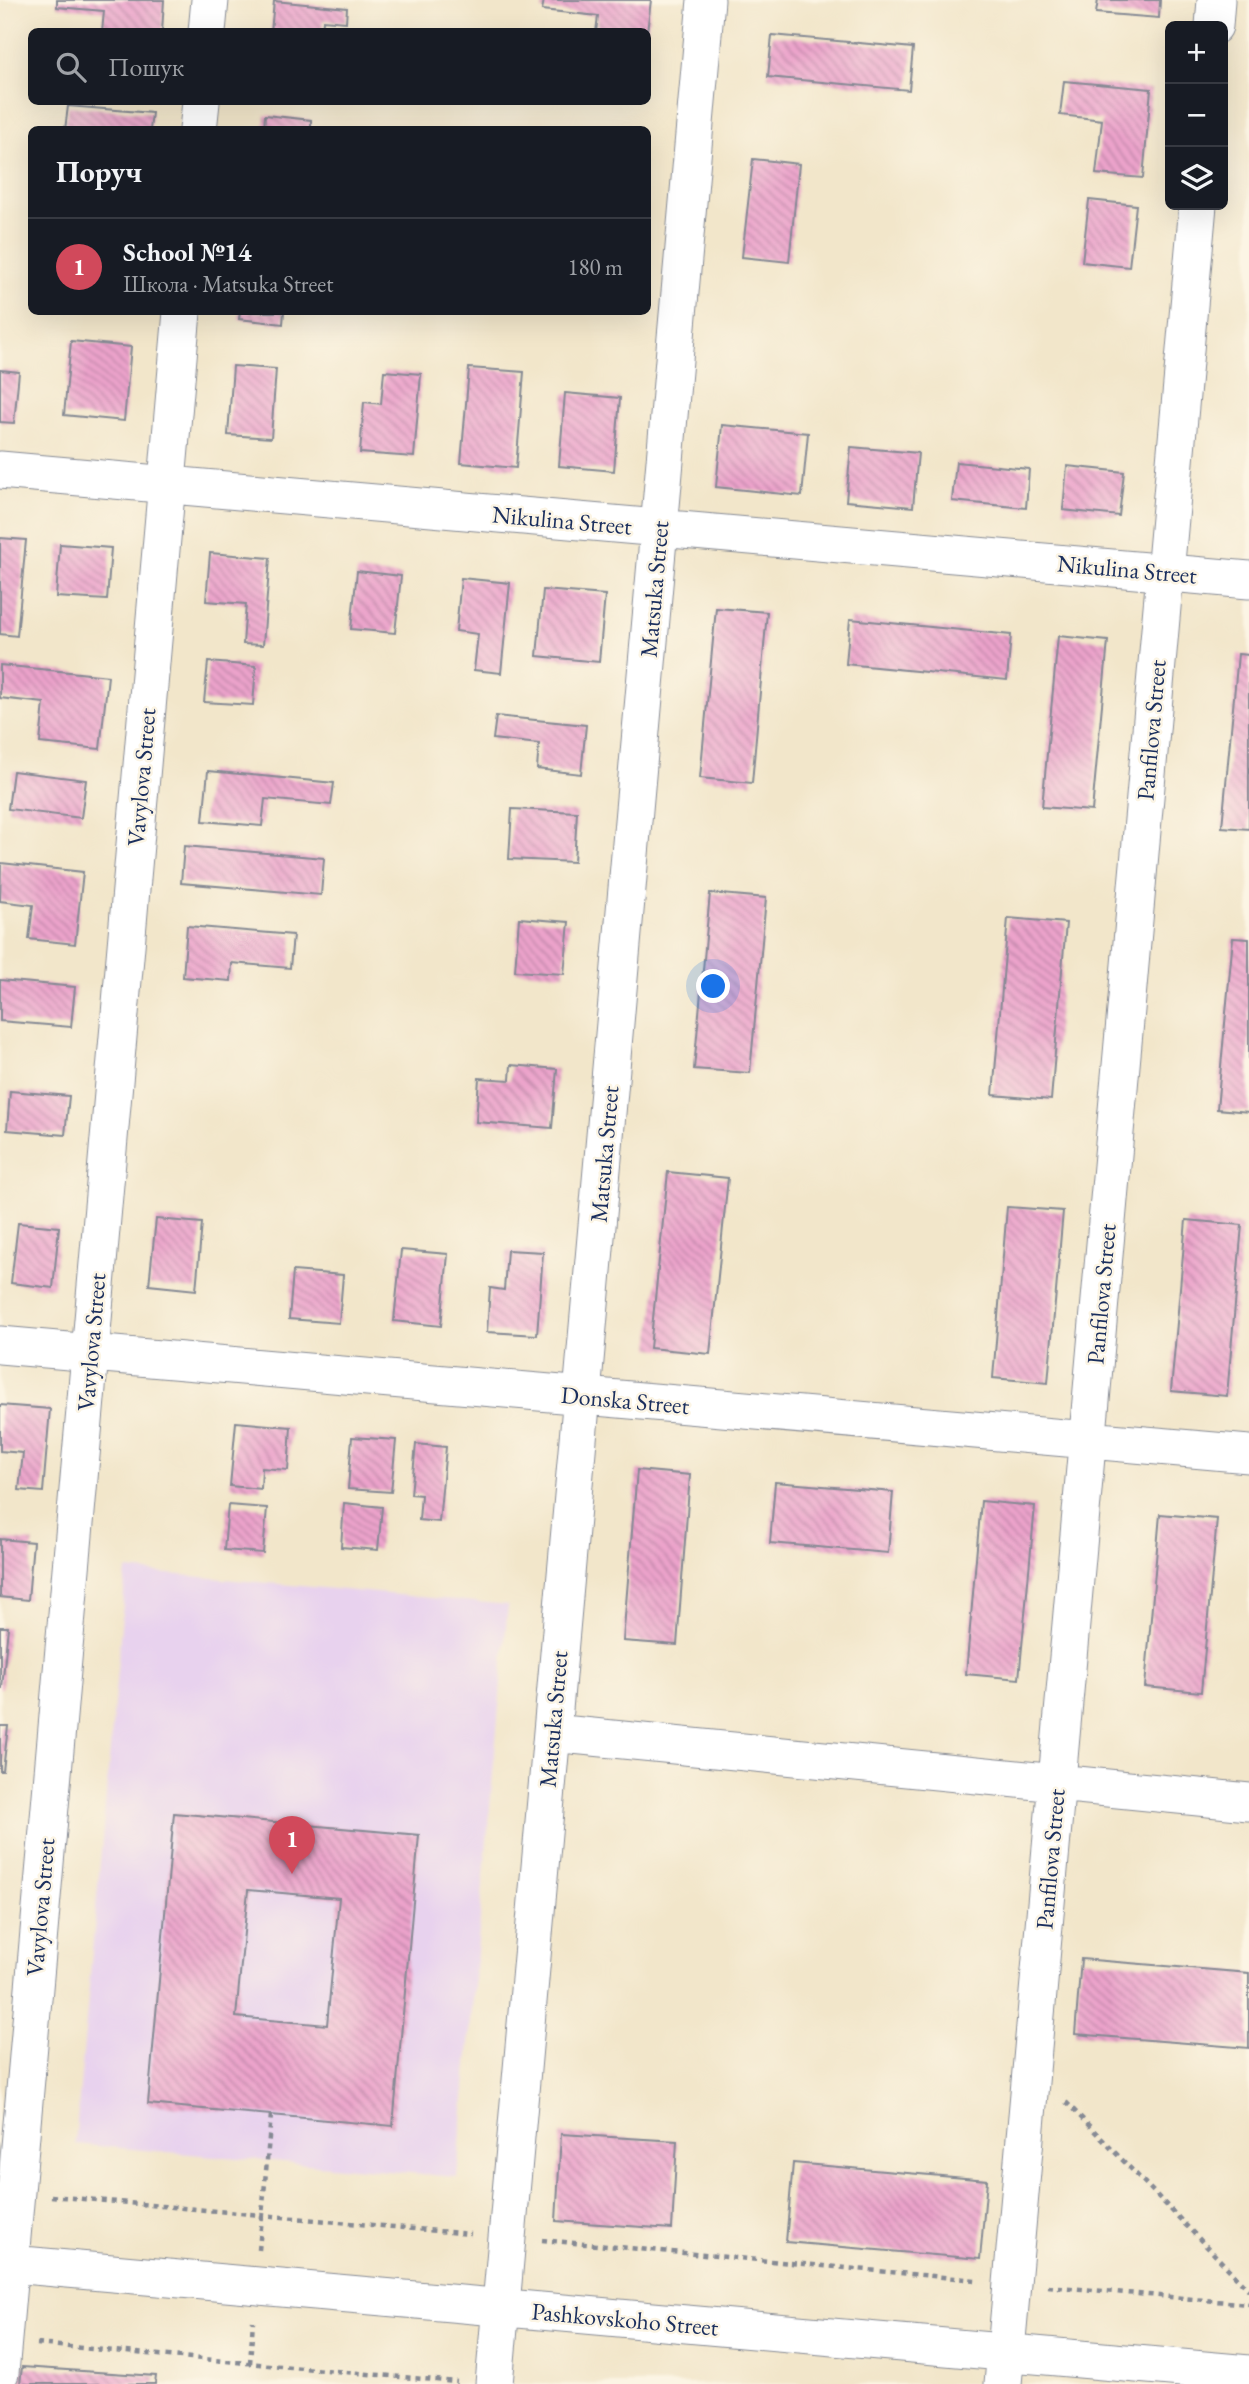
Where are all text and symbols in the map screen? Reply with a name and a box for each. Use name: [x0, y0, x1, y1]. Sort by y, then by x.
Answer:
map controls: [1165, 21, 1228, 210]
button: +: [1165, 21, 1228, 84]
search box: [28, 28, 651, 105]
icon: search: [52, 48, 90, 86]
text: Пошук: [108, 50, 184, 84]
button: −: [1165, 84, 1228, 147]
button: layers: [1165, 147, 1228, 210]
text: Поруч: [56, 152, 142, 191]
text: School №14: [123, 235, 251, 269]
text: 1: [73, 252, 85, 282]
text: 180 m: [567, 252, 623, 282]
text: Школа · Matsuka Street: [123, 269, 333, 299]
street label: Nikulina Street: [491, 498, 634, 542]
street label: Matsuka Street: [633, 519, 675, 659]
street label: Nikulina Street: [1056, 547, 1199, 591]
street label: Panfilova Street: [1129, 658, 1173, 802]
street label: Vavylova Street: [120, 706, 163, 847]
your location: [696, 969, 730, 1003]
street label: Matsuka Street: [583, 1084, 625, 1224]
street label: Panfilova Street: [1079, 1222, 1123, 1366]
street label: Vavylova Street: [70, 1271, 113, 1412]
street label: Donska Street: [560, 1379, 691, 1421]
street label: Matsuka Street: [532, 1649, 574, 1789]
street label: Panfilova Street: [1028, 1787, 1072, 1931]
pin: 1: [269, 1816, 315, 1874]
street label: Vavylova Street: [19, 1836, 62, 1977]
street label: Pashkovskoho Street: [530, 2295, 720, 2343]

